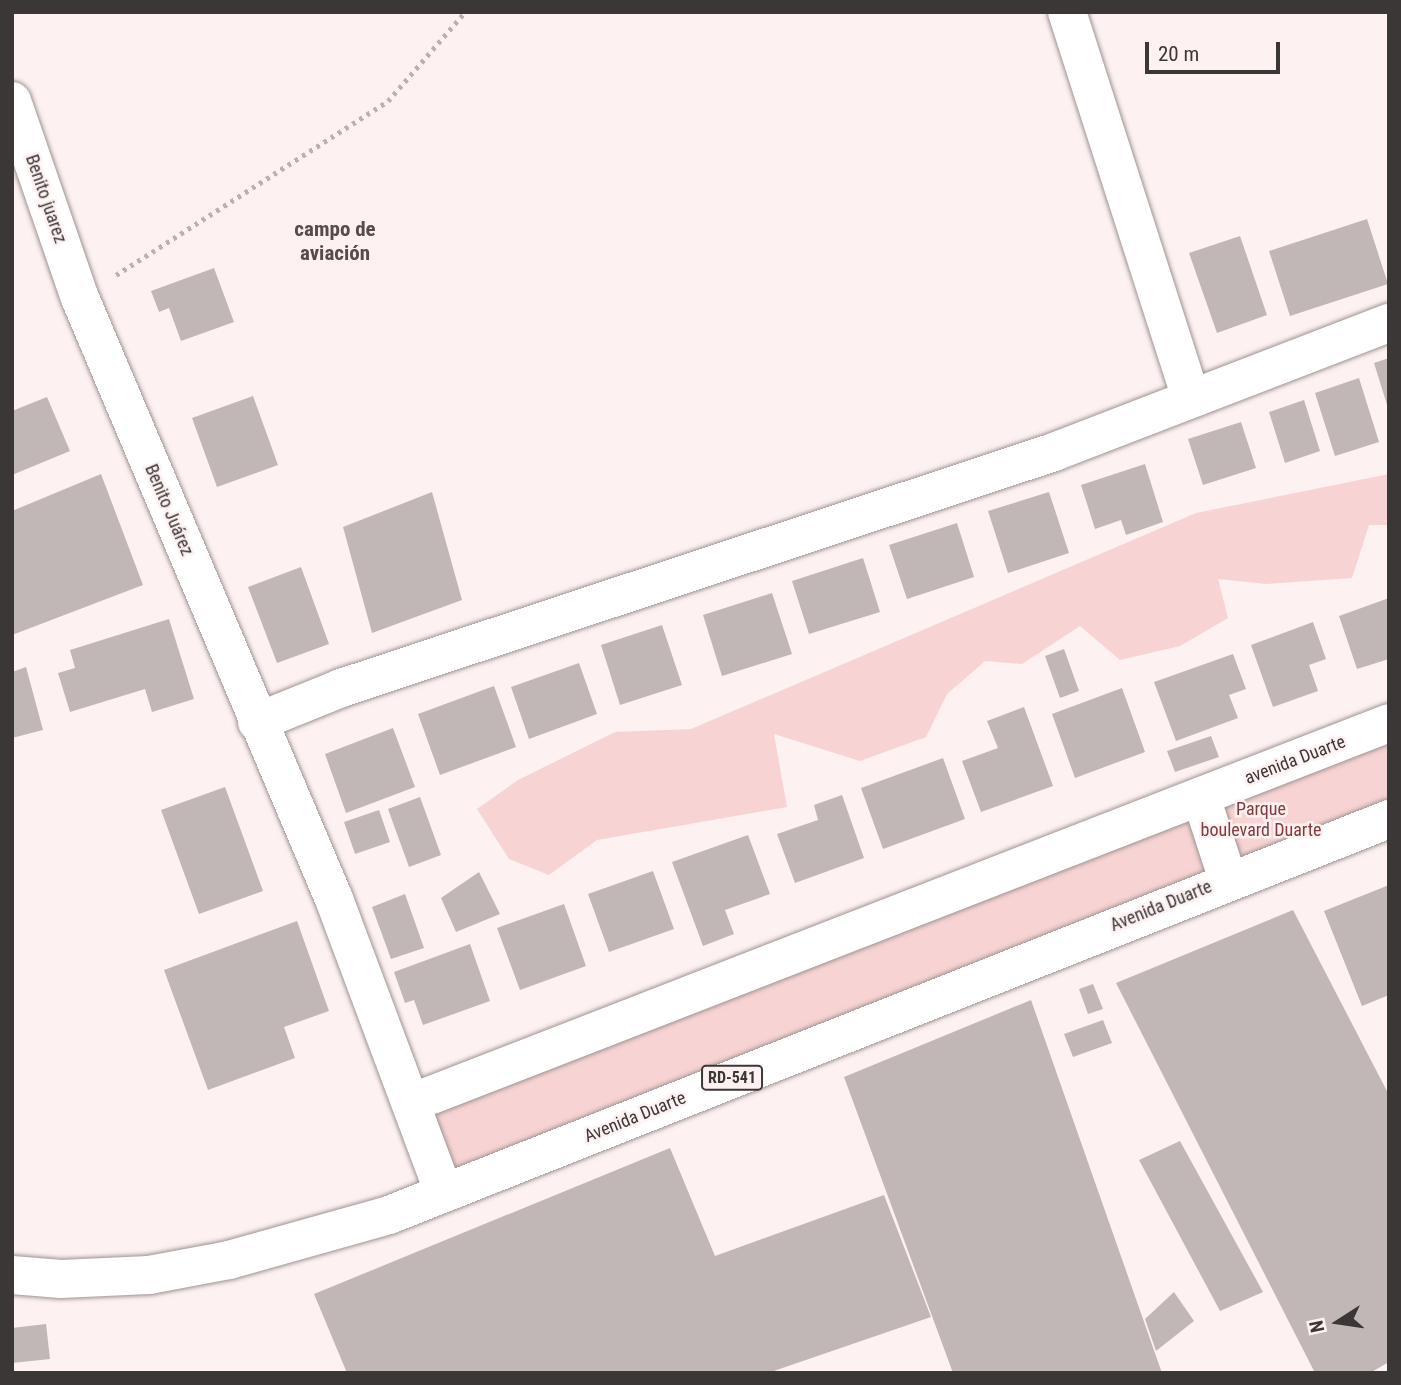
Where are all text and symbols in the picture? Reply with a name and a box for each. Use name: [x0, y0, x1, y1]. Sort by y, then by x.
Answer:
scale bar: [1149, 28, 1284, 72]
text: 20 m: [1158, 42, 1199, 66]
street label: Benito juarez: [21, 152, 71, 246]
district label: campo de aviación: [294, 216, 376, 266]
street label: Benito Juárez: [140, 461, 198, 559]
street label: avenida Duarte: [1241, 731, 1349, 789]
park label: Parque boulevard Duarte: [1201, 799, 1321, 842]
street label: Avenida Duarte: [1107, 876, 1215, 936]
road number: RD-541: [700, 1066, 764, 1090]
street label: Avenida Duarte: [581, 1087, 689, 1147]
north arrow: [1303, 1287, 1373, 1357]
text: N: [1305, 1318, 1329, 1335]

